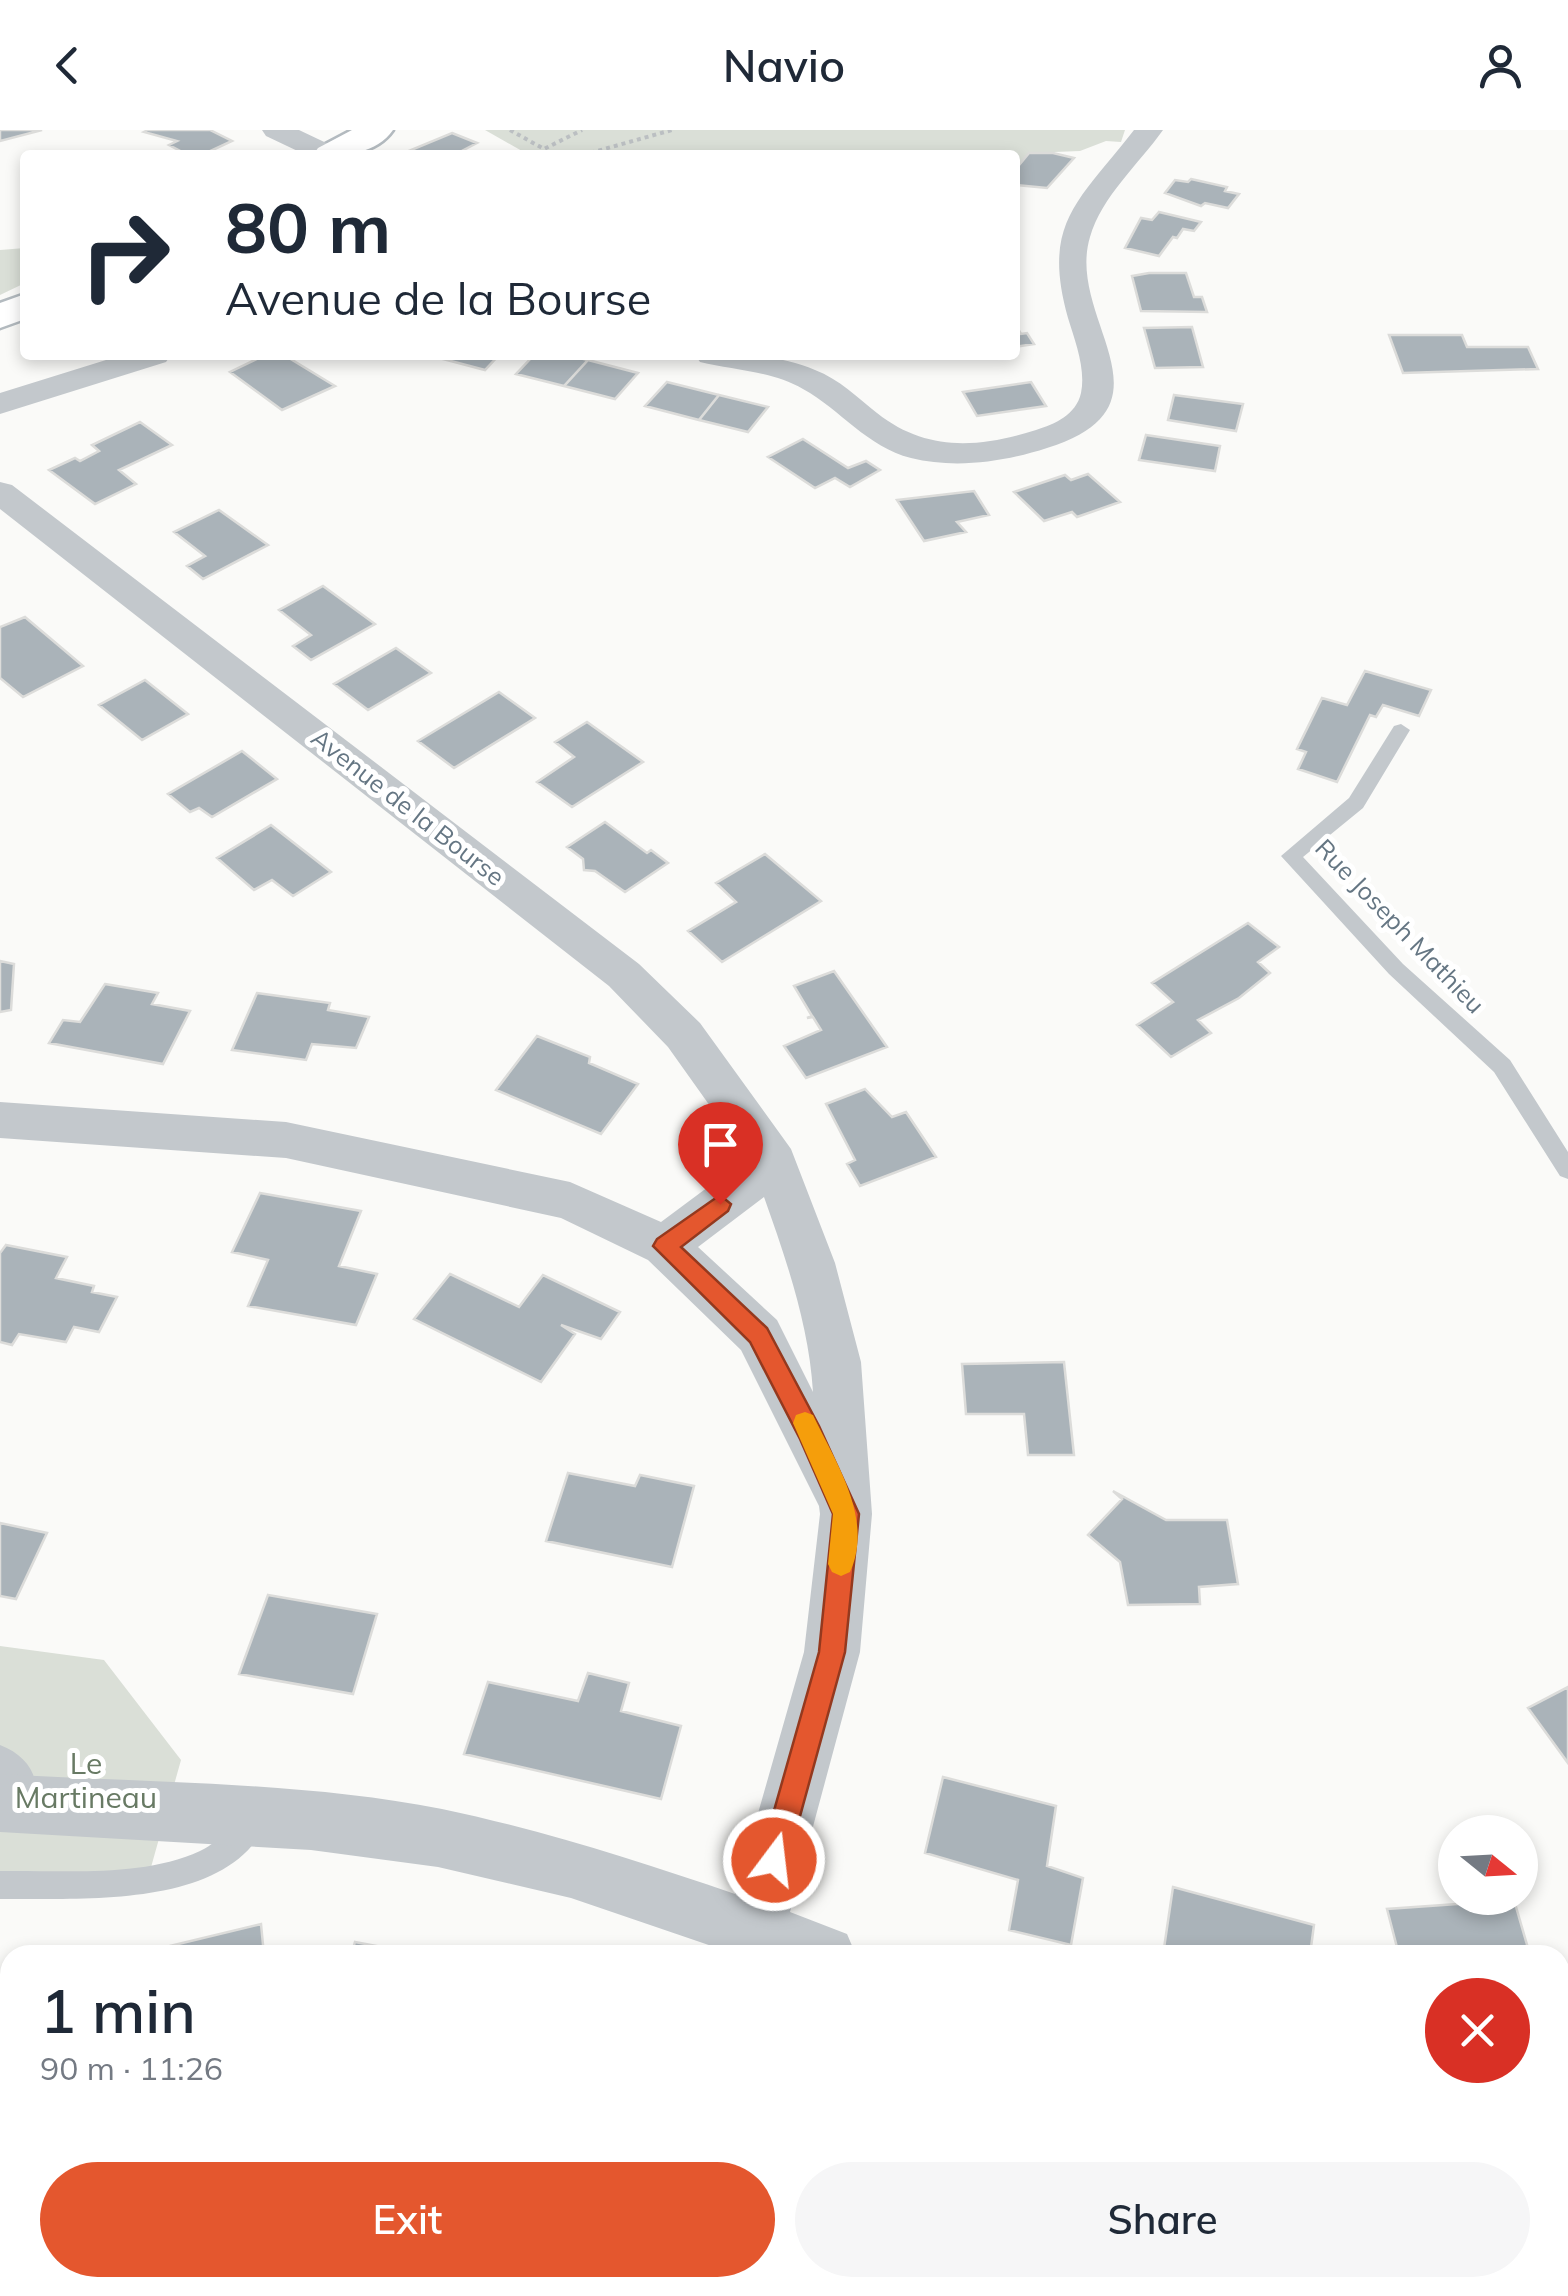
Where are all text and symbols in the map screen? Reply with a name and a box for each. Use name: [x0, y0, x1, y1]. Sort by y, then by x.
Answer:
text: Navio: [723, 37, 845, 93]
icon: back: [40, 38, 95, 93]
icon: person: [1473, 38, 1528, 93]
text: 80 m: [225, 183, 391, 271]
icon: right: [60, 190, 190, 320]
text: Avenue de la Bourse: [225, 270, 651, 326]
street label: Avenue de la Bourse: [305, 721, 511, 892]
street label: Rue Joseph Mathieu: [1309, 832, 1492, 1019]
pin: [678, 1102, 763, 1205]
icon: arrive: [693, 1117, 748, 1172]
park label: Le Martineau: [15, 1744, 157, 1816]
position arrow: [722, 1808, 826, 1912]
north arrow: [1438, 1815, 1538, 1915]
map controls: [1438, 1815, 1538, 1915]
text: 1 min: [40, 1973, 196, 2048]
button: close: [1425, 1978, 1530, 2083]
text: 90 m · 11:26: [40, 2048, 223, 2088]
button: Exit: [40, 2162, 775, 2277]
button: Share: [795, 2162, 1530, 2277]

